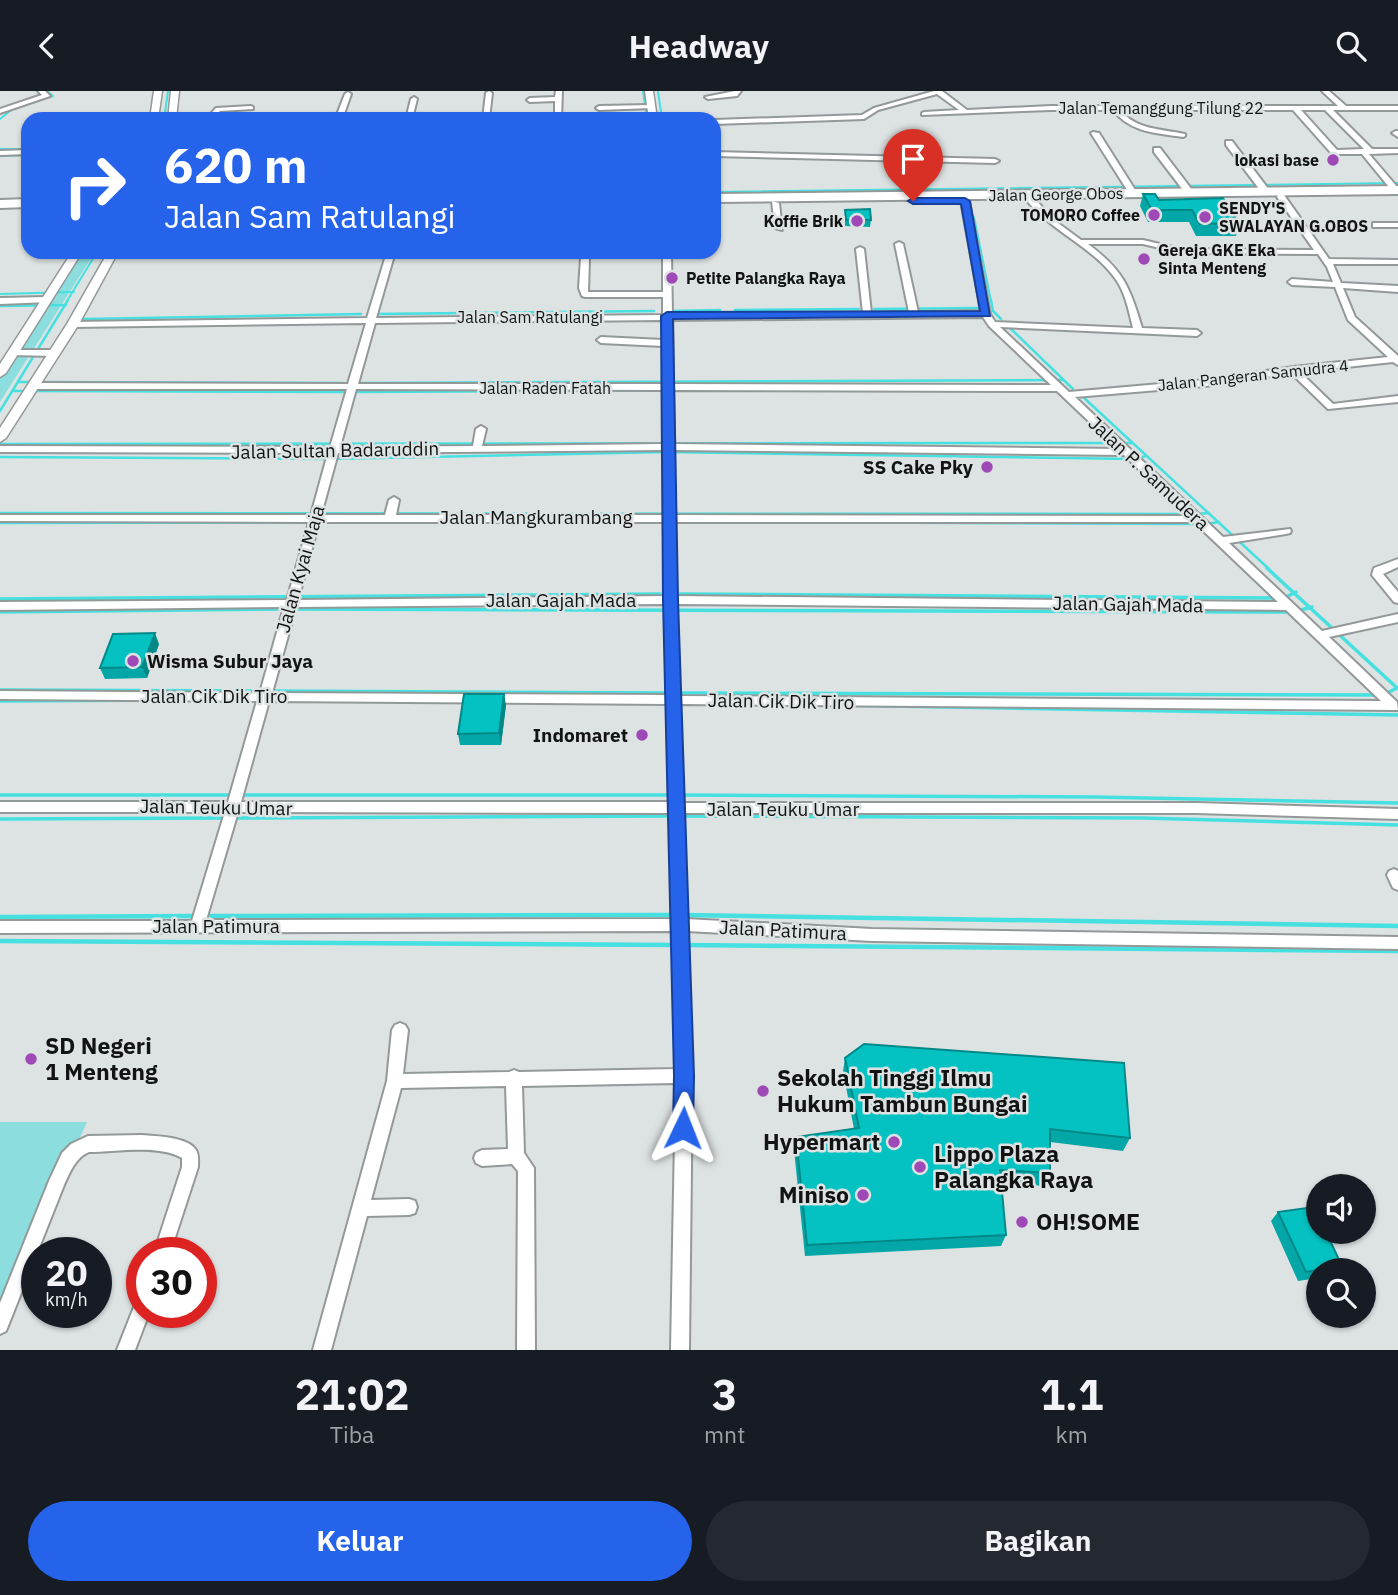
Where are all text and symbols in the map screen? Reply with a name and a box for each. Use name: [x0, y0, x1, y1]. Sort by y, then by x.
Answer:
text: Headway: [629, 25, 769, 67]
icon: back: [28, 27, 66, 65]
icon: search: [1332, 27, 1370, 65]
street label: Jalan Temanggung Tilung 22: [1058, 98, 1264, 118]
pin: [883, 129, 943, 201]
text: 620 m: [164, 133, 308, 196]
icon: right: [49, 140, 140, 231]
icon: arrive: [894, 140, 932, 178]
place label: lokasi base: [1234, 150, 1319, 170]
marker: lokasi base: [1325, 152, 1341, 168]
street label: Jalan George Obos: [988, 183, 1124, 205]
text: Jalan Sam Ratulangi: [164, 195, 456, 237]
place label: SENDY'S SWALAYAN G.OBOS: [1219, 198, 1368, 236]
place label: TOMORO Coffee: [1020, 205, 1140, 225]
marker: TOMORO Coffee: [1146, 207, 1162, 223]
marker: SENDY'S SWALAYAN G.OBOS: [1197, 209, 1213, 225]
place label: Koffie Brik: [763, 211, 844, 231]
marker: Koffie Brik: [849, 213, 865, 229]
place label: Gereja GKE Eka Sinta Menteng: [1158, 240, 1276, 278]
marker: Gereja GKE Eka Sinta Menteng: [1136, 251, 1152, 267]
place label: Petite Palangka Raya: [686, 268, 846, 288]
marker: Petite Palangka Raya: [664, 270, 680, 286]
street label: Jalan Sam Ratulangi: [457, 307, 603, 327]
street label: Jalan Pangeran Samudra 4: [1157, 355, 1349, 395]
street label: Jalan Raden Fatah: [479, 378, 611, 398]
street label: Jalan P. Samudera: [1083, 411, 1215, 535]
street label: Jalan Sultan Badaruddin: [231, 436, 439, 464]
place label: SS Cake Pky: [863, 455, 974, 479]
marker: SS Cake Pky: [979, 459, 995, 475]
street label: Jalan Kyai Maja: [270, 503, 330, 635]
street label: Jalan Mangkurambang: [439, 505, 633, 529]
street label: Jalan Gajah Mada: [486, 588, 636, 612]
street label: Jalan Gajah Mada: [1052, 591, 1204, 617]
place label: Wisma Subur Jaya: [147, 649, 313, 673]
marker: Wisma Subur Jaya: [125, 653, 141, 669]
street label: Jalan Cik Dik Tiro: [141, 684, 287, 708]
street label: Jalan Cik Dik Tiro: [707, 688, 855, 714]
place label: Indomaret: [533, 723, 628, 747]
marker: Indomaret: [634, 727, 650, 743]
street label: Jalan Teuku Umar: [139, 794, 293, 820]
street label: Jalan Teuku Umar: [707, 797, 860, 821]
street label: Jalan Patimura: [152, 914, 280, 938]
street label: Jalan Patimura: [719, 915, 847, 945]
place label: SD Negeri 1 Menteng: [45, 1030, 158, 1086]
marker: SD Negeri 1 Menteng: [23, 1051, 39, 1067]
place label: Sekolah Tinggi Ilmu Hukum Tambun Bungai: [777, 1062, 1027, 1118]
marker: Sekolah Tinggi Ilmu Hukum Tambun Bungai: [755, 1083, 771, 1099]
position arrow: [646, 1091, 720, 1165]
place label: Hypermart: [763, 1126, 880, 1156]
marker: Hypermart: [886, 1134, 902, 1150]
place label: Lippo Plaza Palangka Raya: [934, 1138, 1093, 1194]
marker: Lippo Plaza Palangka Raya: [912, 1159, 928, 1175]
map controls: [1306, 1174, 1376, 1328]
button: sound: [1306, 1174, 1376, 1244]
place label: Miniso: [779, 1179, 849, 1209]
marker: Miniso: [855, 1187, 871, 1203]
place label: OH!SOME: [1036, 1206, 1140, 1236]
marker: OH!SOME: [1014, 1214, 1030, 1230]
speed limit sign: 30: [126, 1237, 217, 1328]
text: 20: [45, 1250, 88, 1296]
button: search: [1306, 1258, 1376, 1328]
text: km/h: [45, 1288, 88, 1311]
text: 21:02: [295, 1367, 409, 1422]
text: 3: [712, 1367, 737, 1422]
text: 1.1: [1040, 1367, 1103, 1422]
text: Tiba: [330, 1419, 374, 1449]
text: mnt: [704, 1419, 745, 1449]
text: km: [1056, 1419, 1088, 1449]
button: Keluar: [28, 1501, 692, 1581]
button: Bagikan: [706, 1501, 1370, 1581]

